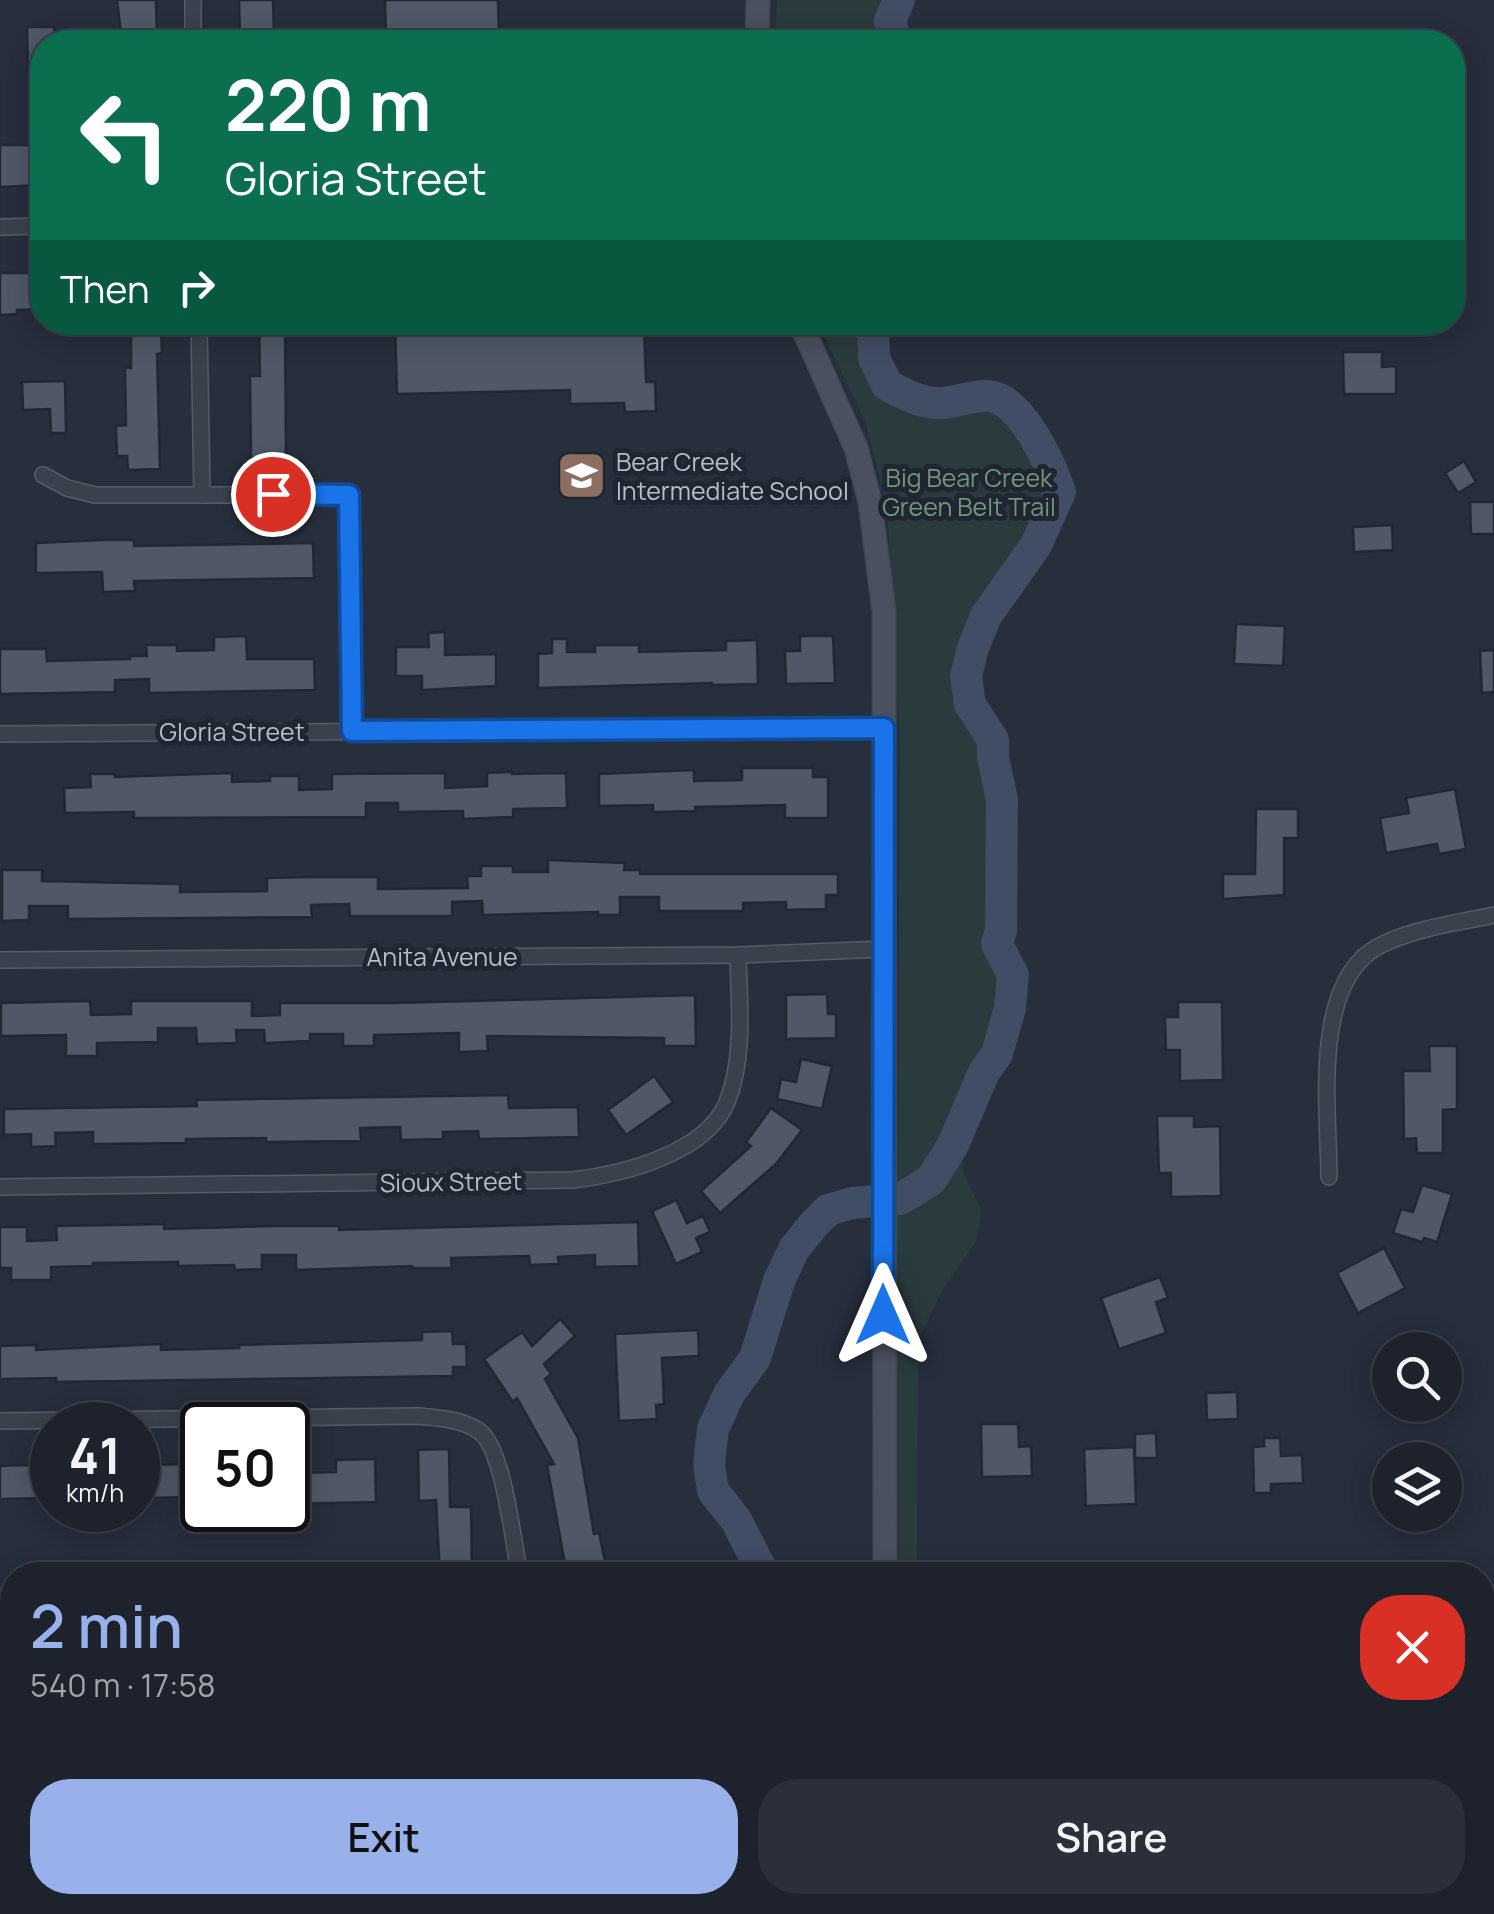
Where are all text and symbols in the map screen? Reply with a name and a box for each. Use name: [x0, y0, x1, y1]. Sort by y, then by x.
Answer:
text: 220 m: [225, 56, 431, 152]
icon: left: [60, 70, 190, 200]
text: Gloria Street: [225, 147, 487, 209]
icon: right: [169, 260, 224, 315]
text: Then: [60, 262, 149, 314]
place label: Bear Creek Intermediate School: [616, 444, 849, 508]
school or university icon: Bear Creek Intermediate School: [555, 450, 607, 502]
pin: [231, 452, 316, 537]
park label: Big Bear Creek Green Belt Trail: [882, 460, 1056, 524]
icon: arrive: [246, 467, 301, 522]
street label: Gloria Street: [159, 714, 305, 749]
street label: Anita Avenue: [366, 939, 518, 974]
street label: Sioux Street: [379, 1163, 523, 1200]
position arrow: [831, 1263, 935, 1367]
map controls: [1372, 1332, 1462, 1532]
button: search: [1372, 1332, 1462, 1422]
speed limit sign: 50: [180, 1402, 310, 1532]
text: 41: [69, 1421, 121, 1489]
button: layers: [1372, 1442, 1462, 1532]
text: km/h: [66, 1475, 124, 1510]
text: 2 min: [30, 1584, 183, 1666]
button: close: [1360, 1595, 1465, 1700]
text: 540 m · 17:58: [30, 1663, 216, 1707]
button: Exit: [30, 1779, 738, 1894]
button: Share: [758, 1779, 1465, 1894]

